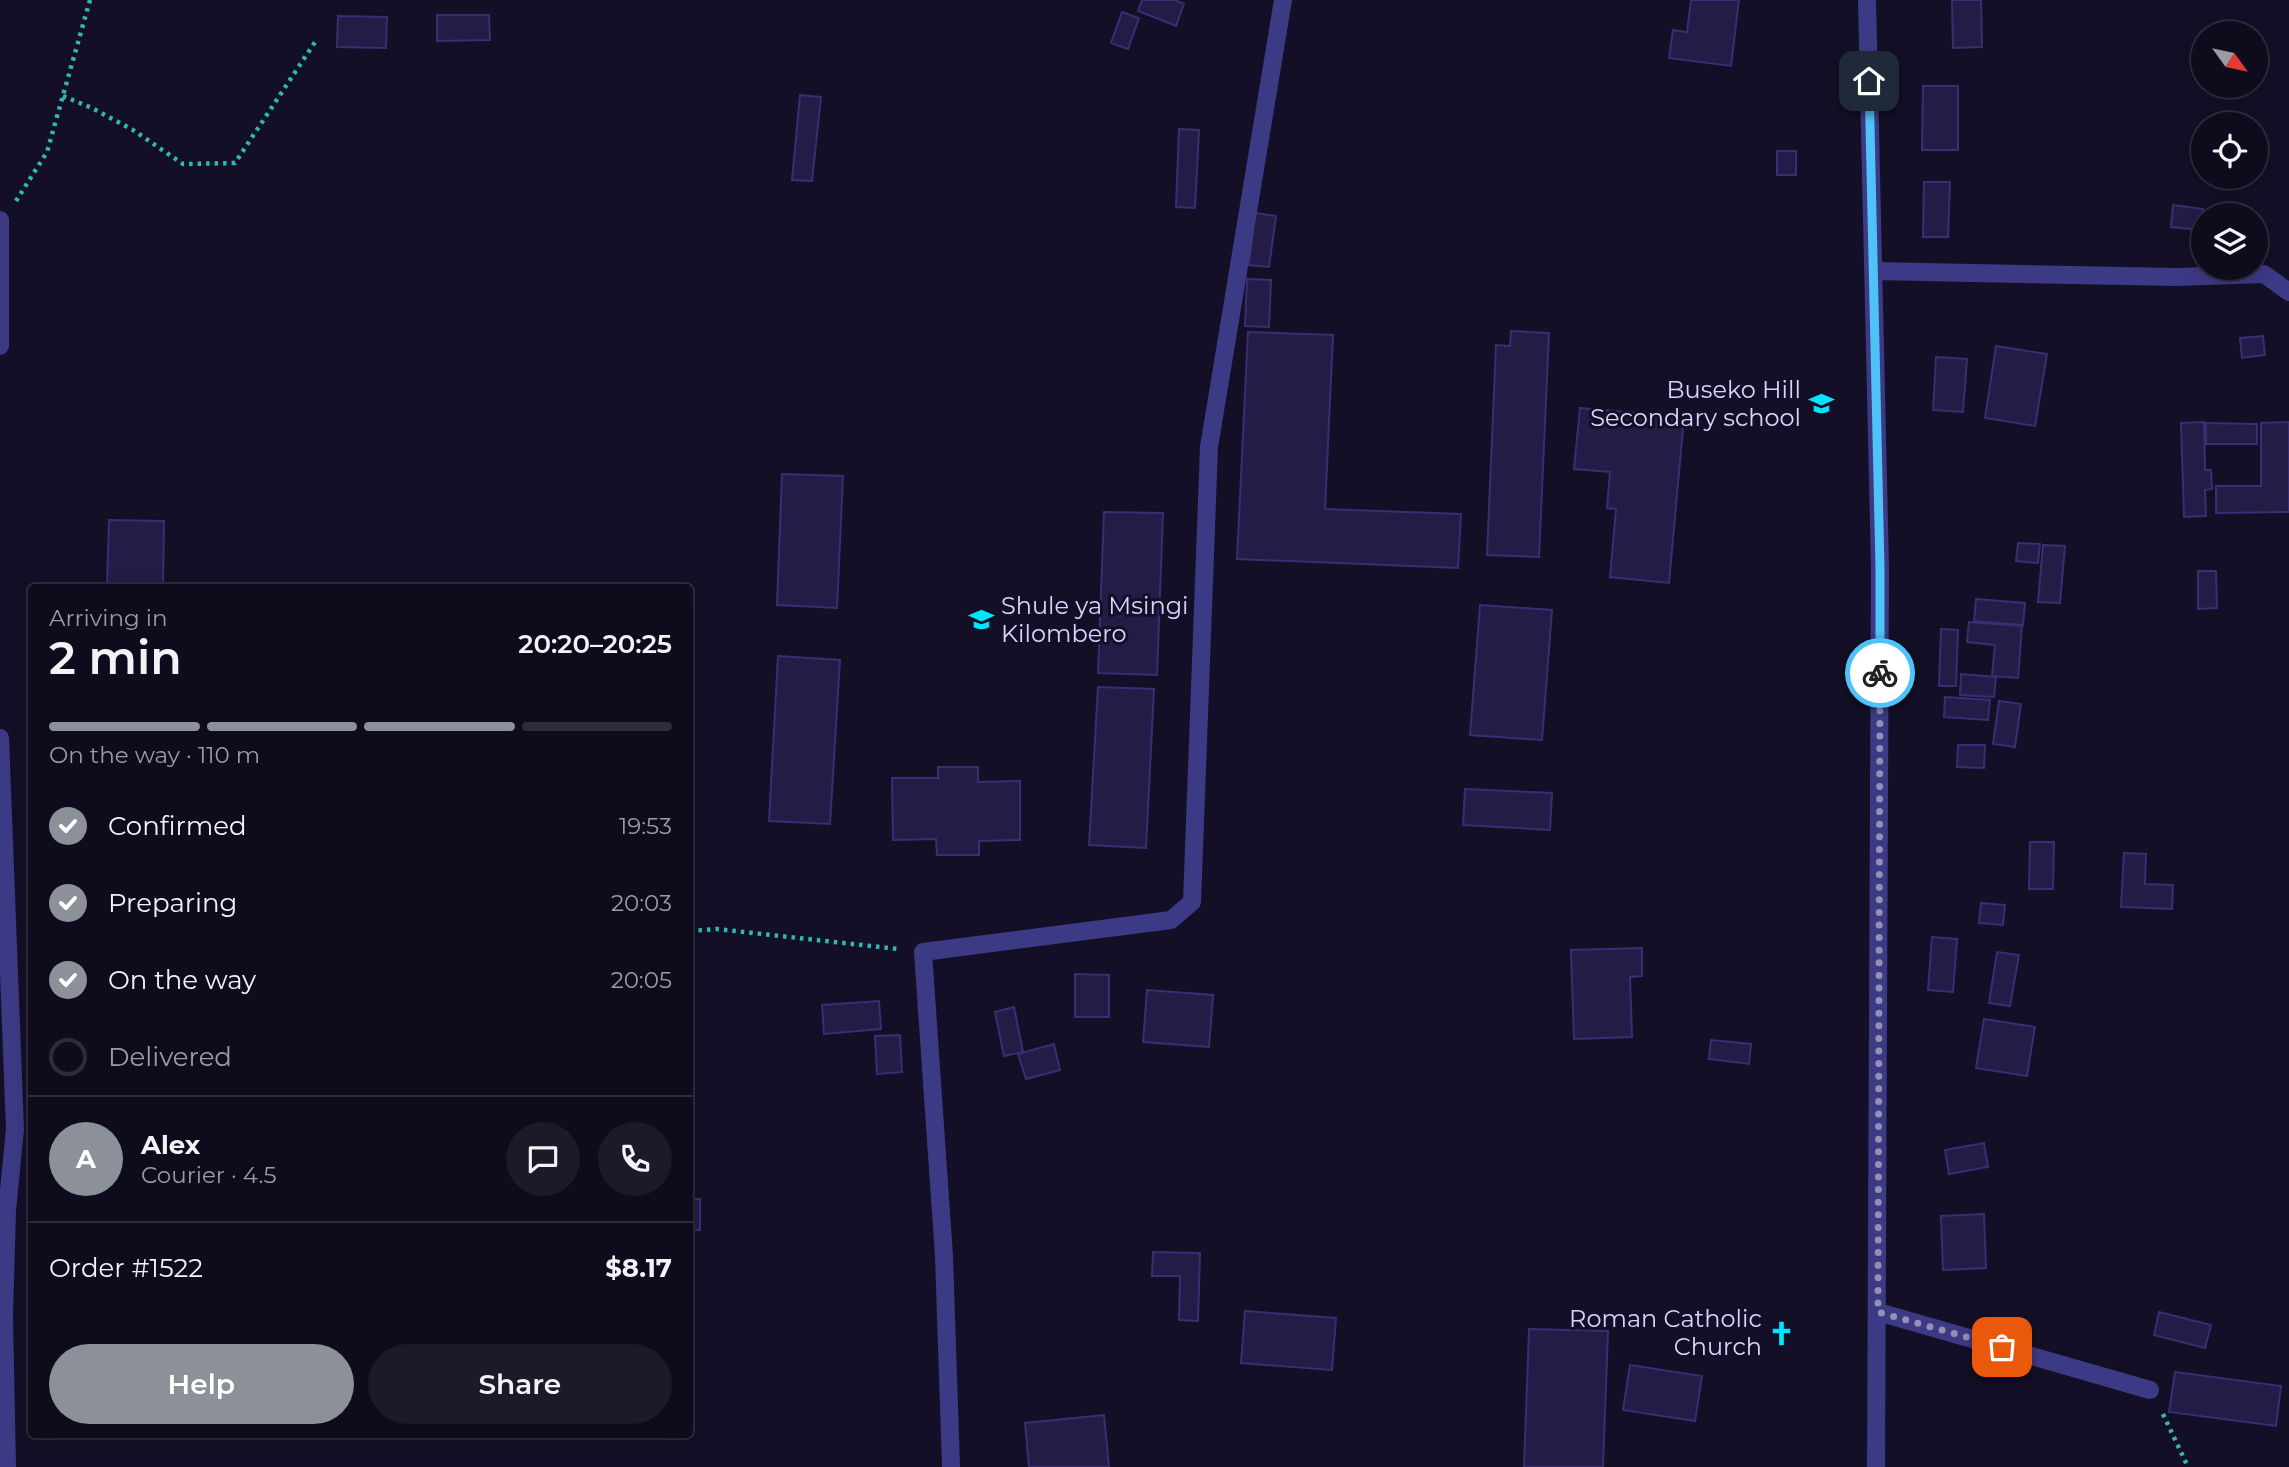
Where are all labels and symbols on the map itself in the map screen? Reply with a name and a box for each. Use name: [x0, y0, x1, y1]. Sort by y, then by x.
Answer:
north arrow: [2191, 21, 2268, 98]
pin: [1839, 51, 1899, 111]
place label: Buseko Hill Secondary school: [1590, 375, 1801, 432]
school or university icon: Buseko Hill Secondary school: [1807, 390, 1835, 418]
place label: Shule ya Msingi Kilombero: [1001, 591, 1189, 648]
school or university icon: Shule ya Msingi Kilombero: [967, 606, 995, 634]
courier: [1845, 638, 1915, 708]
place label: Roman Catholic Church: [1569, 1304, 1762, 1361]
pin: [1972, 1317, 2032, 1377]
church icon: Roman Catholic Church: [1768, 1319, 1796, 1347]

